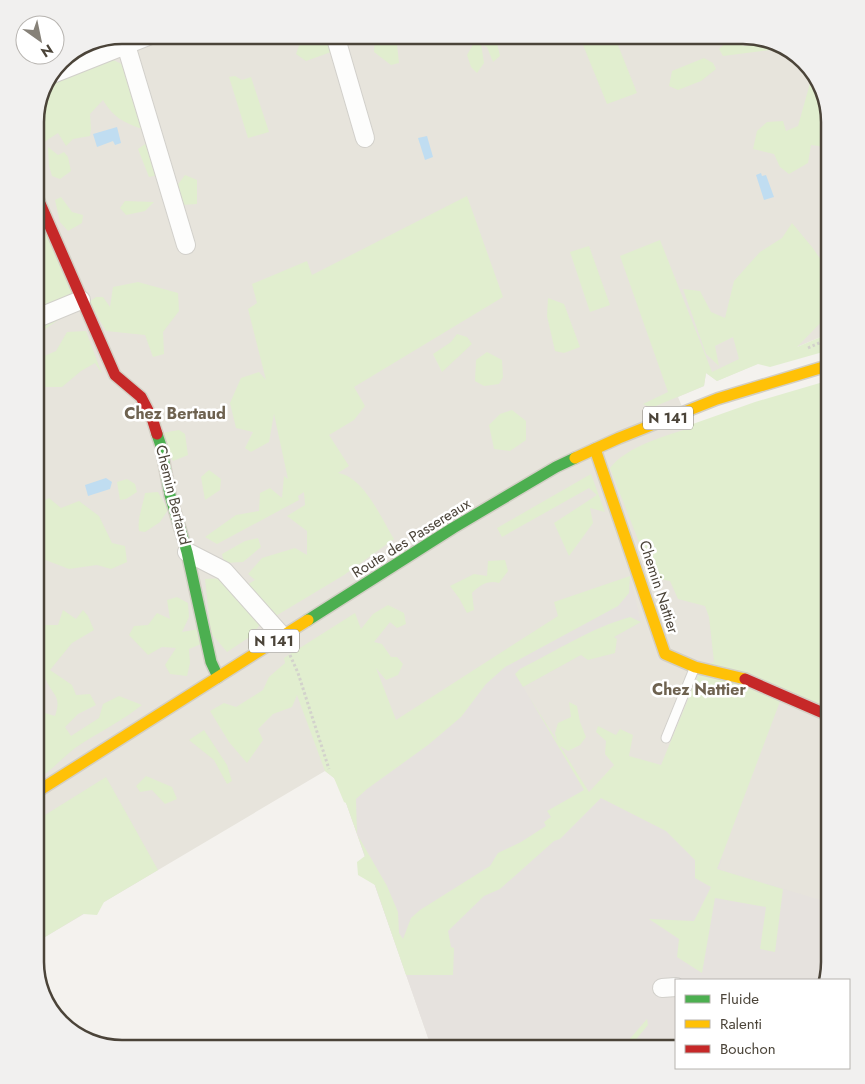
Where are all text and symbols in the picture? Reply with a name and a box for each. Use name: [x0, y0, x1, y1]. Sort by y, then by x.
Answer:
north arrow: [15, 15, 65, 65]
text: N: [37, 39, 57, 62]
district label: Chez Bertaud: [124, 402, 226, 425]
road number: N 141: [643, 406, 693, 429]
street label: Chemin Bertaud: [150, 443, 196, 547]
street label: Route des Passereaux: [348, 492, 475, 583]
street label: Chemin Nattier: [634, 538, 685, 637]
road number: N 141: [249, 630, 299, 652]
district label: Chez Nattier: [652, 678, 746, 701]
legend: [675, 979, 850, 1069]
text: Fluide: [720, 988, 759, 1010]
text: Ralenti: [720, 1013, 762, 1035]
text: Bouchon: [720, 1038, 776, 1060]

